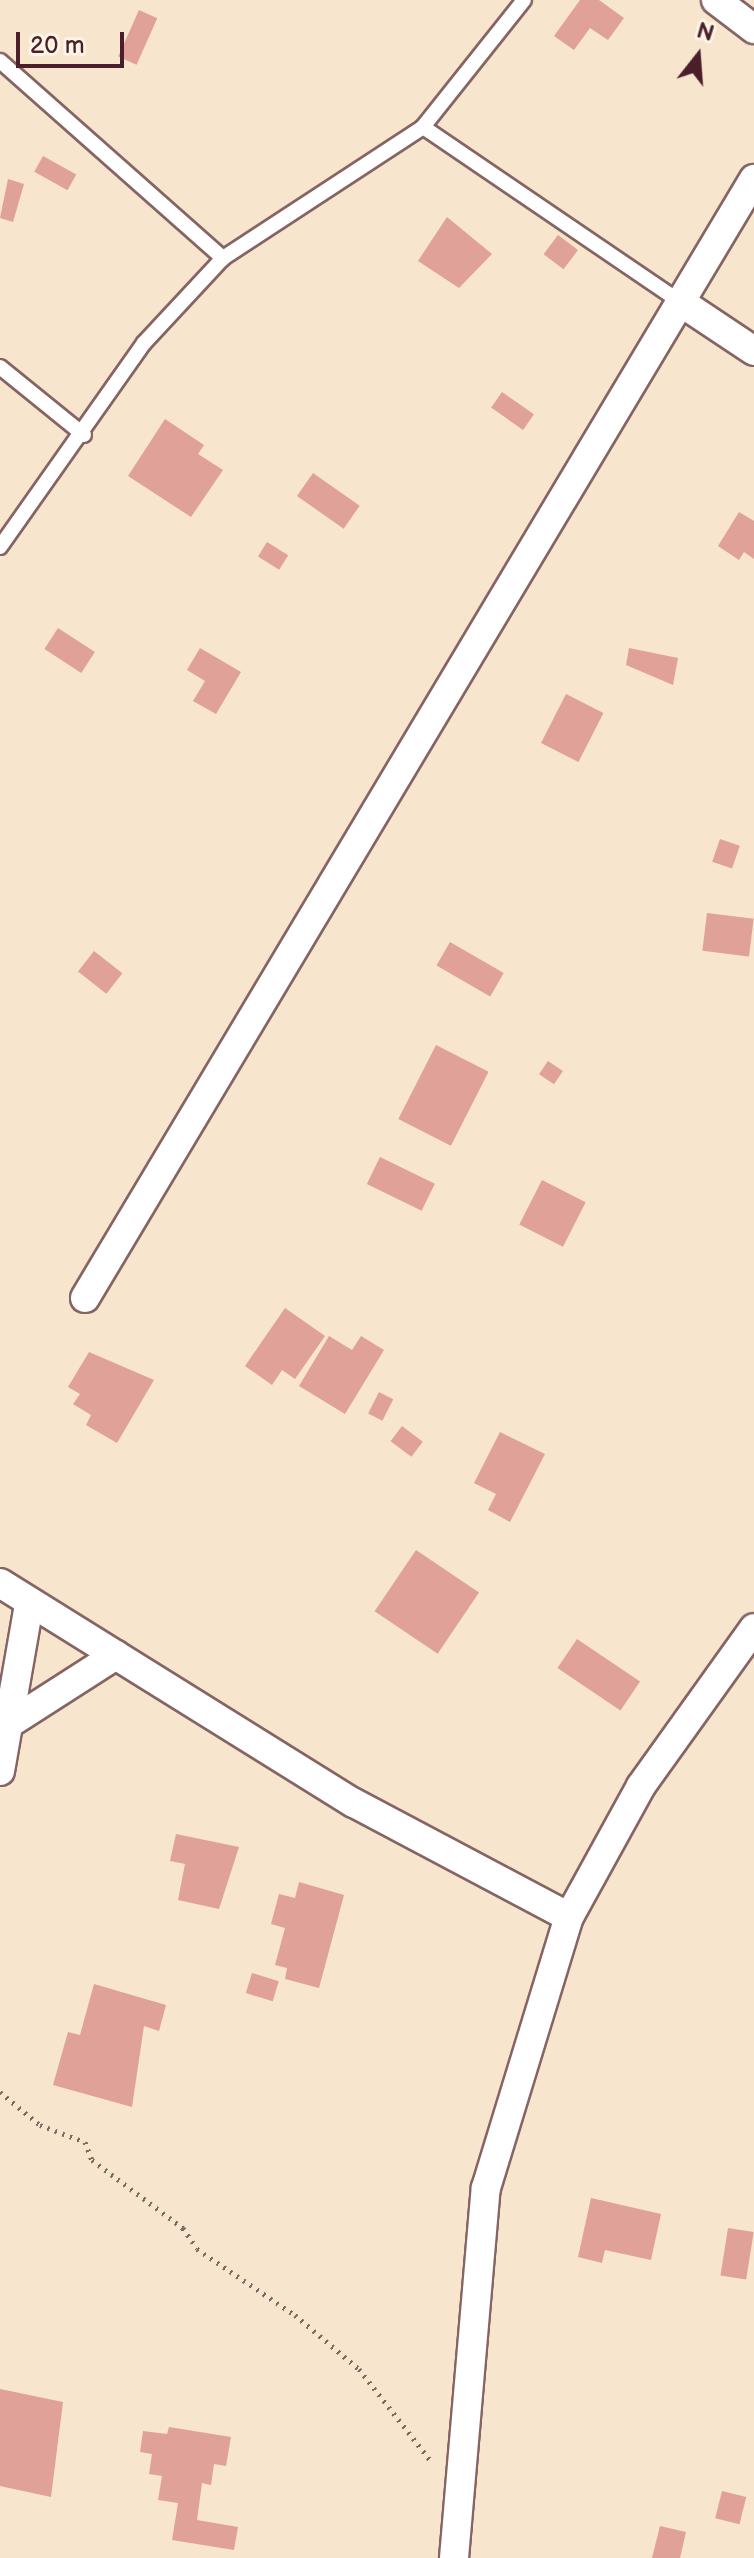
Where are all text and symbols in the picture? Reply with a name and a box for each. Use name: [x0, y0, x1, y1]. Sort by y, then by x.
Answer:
scale bar: [20, 16, 128, 66]
north arrow: [658, 16, 738, 96]
text: N: [693, 17, 717, 48]
text: 20 m: [30, 31, 85, 60]

